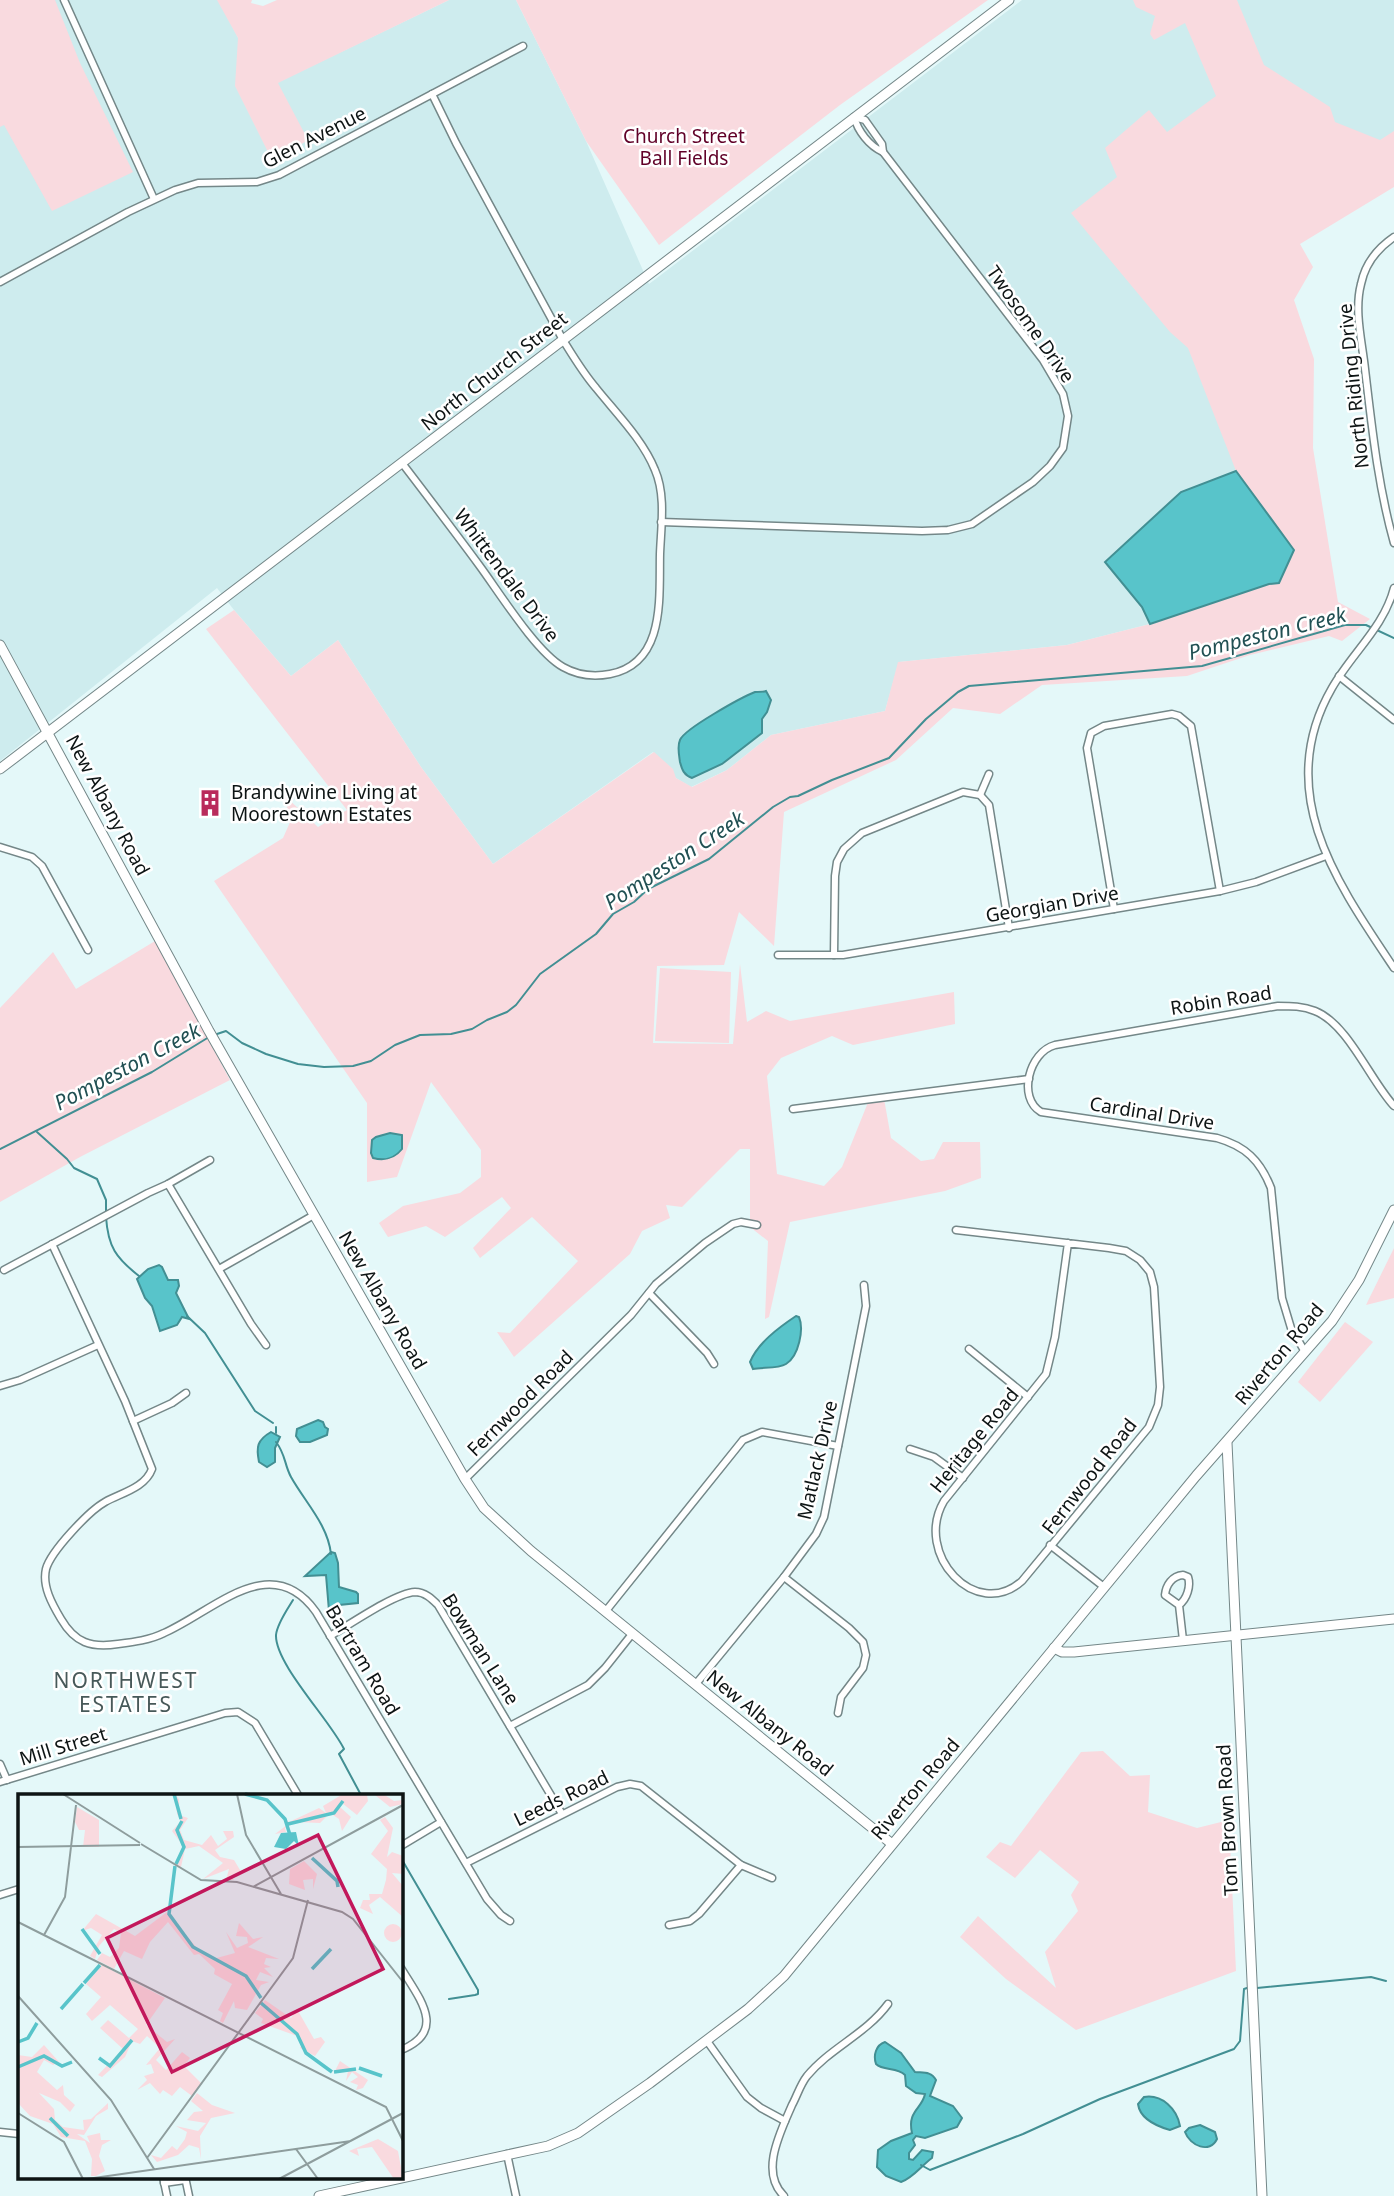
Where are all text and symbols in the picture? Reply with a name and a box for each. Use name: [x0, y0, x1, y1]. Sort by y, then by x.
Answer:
street label: Glen Avenue: [258, 100, 370, 174]
park label: Church Street Ball Fields: [623, 123, 745, 171]
street label: Twosome Drive: [981, 260, 1081, 388]
street label: North Riding Drive: [1331, 302, 1375, 470]
street label: North Church Street: [415, 306, 573, 436]
street label: Whittendale Drive: [448, 503, 566, 647]
water label: Pompeston Creek: [1185, 599, 1350, 666]
street label: New Albany Road: [60, 730, 156, 880]
place label: Brandywine Living at Moorestown Estates: [231, 779, 417, 827]
building icon: Brandywine Living at Moorestown Estates: [195, 788, 225, 818]
water label: Pompeston Creek: [599, 803, 751, 916]
street label: Georgian Drive: [983, 880, 1121, 928]
street label: Robin Road: [1168, 979, 1274, 1021]
water label: Pompeston Creek: [49, 1015, 206, 1116]
street label: Cardinal Drive: [1088, 1090, 1216, 1136]
street label: New Albany Road: [333, 1226, 433, 1374]
street label: Riverton Road: [1229, 1298, 1329, 1410]
street label: Fernwood Road: [461, 1344, 579, 1462]
street label: Heritage Road: [924, 1382, 1024, 1498]
street label: Matlack Drive: [791, 1398, 843, 1522]
street label: Fernwood Road: [1036, 1413, 1142, 1539]
street label: Bowman Lane: [436, 1588, 526, 1710]
street label: Bartram Road: [320, 1600, 406, 1720]
street label: New Albany Road: [701, 1664, 839, 1782]
district label: NORTHWEST ESTATES: [53, 1666, 199, 1718]
street label: Mill Street: [16, 1720, 110, 1772]
street label: Riverton Road: [865, 1733, 965, 1845]
street label: Tom Brown Road: [1210, 1744, 1244, 1896]
street label: Leeds Road: [509, 1764, 613, 1832]
inset map: [18, 1794, 402, 2178]

